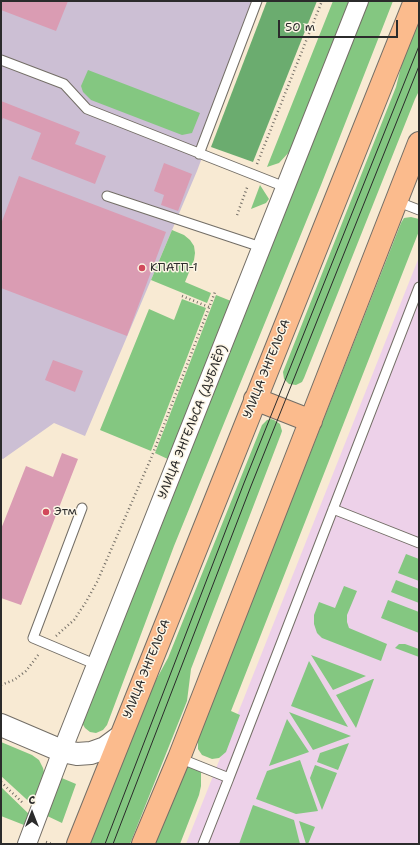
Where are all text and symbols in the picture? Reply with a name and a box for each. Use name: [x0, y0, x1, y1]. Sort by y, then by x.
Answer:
scale bar: [280, 12, 400, 38]
text: 50 m: [285, 19, 315, 35]
place label: КПАТП-1: [150, 261, 198, 275]
marker: КПАТП-1: [137, 263, 147, 273]
street label: УЛИЦА ЭНГЕЛЬСА: [241, 317, 293, 421]
street label: УЛИЦА ЭНГЕЛЬСА (ДУБЛЁР): [155, 343, 231, 501]
place label: Этм: [54, 505, 77, 519]
marker: Этм: [41, 507, 51, 517]
street label: УЛИЦА ЭНГЕЛЬСА: [121, 617, 173, 721]
north arrow: [12, 793, 52, 833]
text: С: [29, 793, 35, 808]

